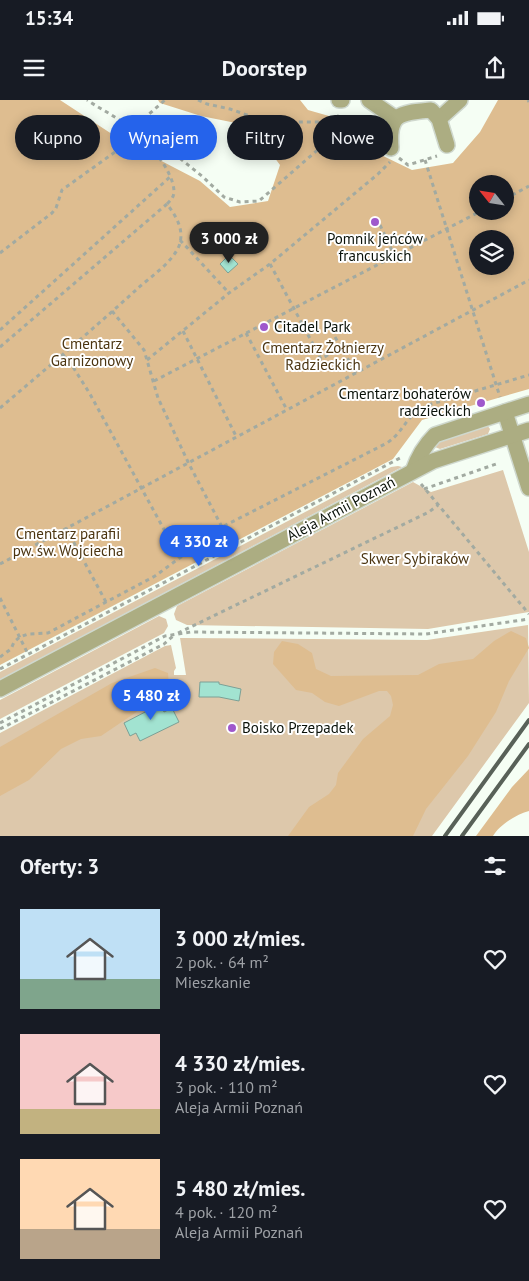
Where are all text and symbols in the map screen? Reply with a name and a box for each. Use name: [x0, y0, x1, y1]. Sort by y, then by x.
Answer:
text: 15:34: [25, 6, 73, 30]
icon: menu: [20, 54, 48, 82]
text: Doorstep: [222, 54, 307, 82]
icon: share: [481, 54, 509, 82]
chip: Kupno: [15, 115, 100, 160]
chip: Wynajem: [110, 115, 217, 160]
chip: Filtry: [227, 115, 303, 160]
chip: Nowe: [313, 115, 393, 160]
north arrow: [469, 175, 514, 220]
map controls: [469, 175, 514, 275]
marker: Pomnik jeńców francuskich: [369, 216, 381, 228]
pin: 3 000 zł: [177, 221, 281, 264]
text: 3 000 zł: [201, 228, 257, 248]
place label: Pomnik jeńców francuskich: [327, 229, 423, 265]
button: layers: [469, 230, 514, 275]
place label: Citadel Park: [274, 317, 352, 336]
marker: Citadel Park: [258, 321, 270, 333]
park label: Cmentarz Garnizonowy: [51, 334, 133, 370]
park label: Cmentarz Żołnierzy Radzieckich: [262, 338, 384, 374]
place label: Cmentarz bohaterów radzieckich: [338, 384, 471, 420]
marker: Cmentarz bohaterów radzieckich: [475, 397, 487, 409]
street label: Aleja Armii Poznań: [283, 472, 398, 545]
park label: Cmentarz parafii pw. św. Wojciecha: [13, 524, 123, 560]
pin: 4 330 zł: [147, 524, 251, 567]
text: 4 330 zł: [171, 531, 227, 551]
park label: Skwer Sybiraków: [361, 549, 469, 568]
pin: 5 480 zł: [99, 678, 203, 721]
text: 5 480 zł: [123, 685, 179, 705]
place label: Boisko Przepadek: [242, 718, 354, 737]
marker: Boisko Przepadek: [226, 722, 238, 734]
icon: filters: [481, 852, 509, 880]
text: Oferty: 3: [20, 853, 99, 880]
text: 3 000 zł/mies.: [175, 925, 305, 952]
icon: home: [60, 929, 120, 989]
icon: heart: [481, 945, 509, 973]
text: 2 pok. · 64 m²: [175, 952, 269, 972]
text: Mieszkanie: [175, 972, 251, 992]
text: 4 330 zł/mies.: [175, 1050, 305, 1077]
icon: home: [60, 1054, 120, 1114]
icon: heart: [481, 1070, 509, 1098]
text: 3 pok. · 110 m²: [175, 1077, 278, 1097]
text: Aleja Armii Poznań: [175, 1097, 303, 1117]
text: 5 480 zł/mies.: [175, 1175, 305, 1202]
icon: home: [60, 1179, 120, 1239]
icon: heart: [481, 1195, 509, 1223]
text: 4 pok. · 120 m²: [175, 1202, 278, 1222]
text: Aleja Armii Poznań: [175, 1222, 303, 1242]

